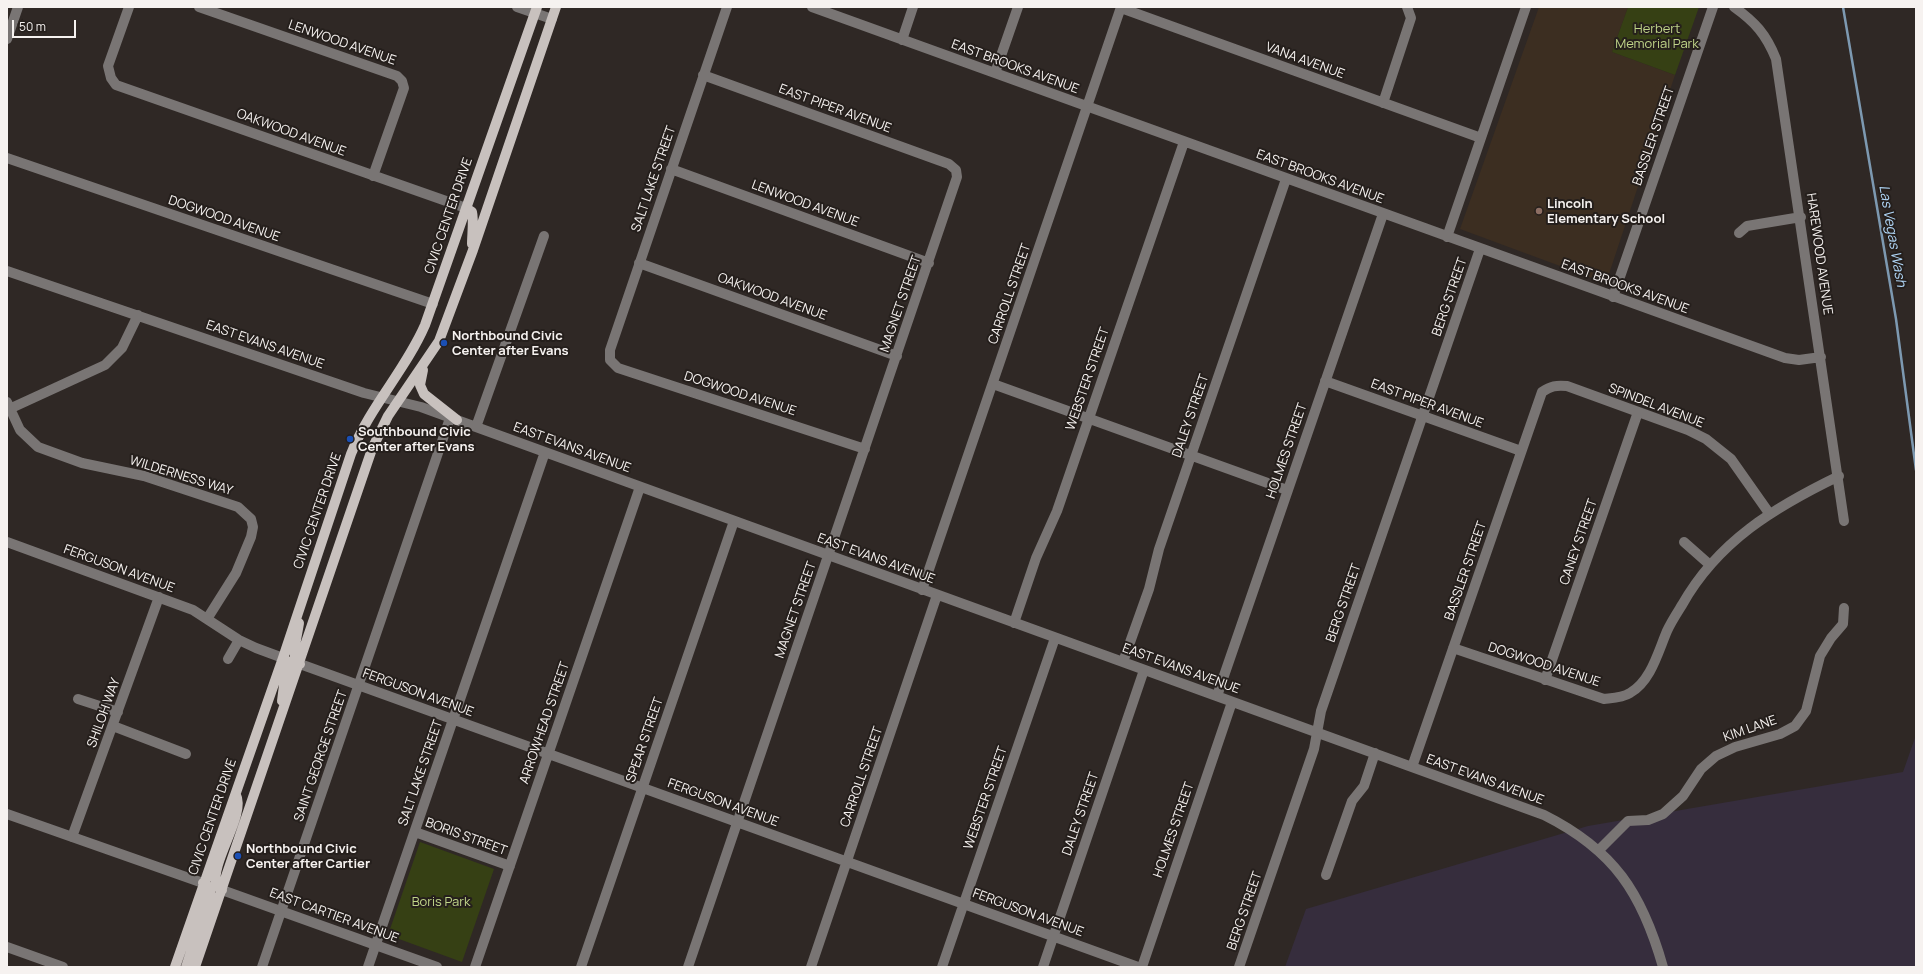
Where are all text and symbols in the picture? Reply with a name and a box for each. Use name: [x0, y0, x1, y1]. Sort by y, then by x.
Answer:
scale bar: [14, 12, 78, 38]
street label: LENWOOD AVENUE: [286, 17, 398, 69]
text: 50 m: [19, 18, 46, 35]
park label: Herbert Memorial Park: [1615, 21, 1699, 52]
street label: EAST BROOKS AVENUE: [949, 37, 1081, 97]
street label: VANA AVENUE: [1263, 39, 1347, 83]
street label: EAST PIPER AVENUE: [777, 81, 893, 137]
street label: BASSLER STREET: [1630, 85, 1678, 187]
street label: OAKWOOD AVENUE: [234, 106, 348, 160]
street label: SALT LAKE STREET: [629, 124, 679, 234]
street label: EAST BROOKS AVENUE: [1254, 147, 1386, 207]
street label: CIVIC CENTER DRIVE: [422, 156, 476, 276]
street label: LENWOOD AVENUE: [749, 177, 861, 231]
water label: Las Vegas Wash: [1875, 184, 1909, 288]
street label: HAREWOOD AVENUE: [1803, 192, 1835, 316]
street label: DOGWOOD AVENUE: [166, 193, 282, 245]
place label: Lincoln Elementary School: [1547, 196, 1665, 227]
marker: Lincoln Elementary School: [1534, 206, 1544, 216]
street label: CARROLL STREET: [985, 242, 1035, 346]
street label: MAGNET STREET: [877, 254, 925, 354]
street label: BERG STREET: [1429, 256, 1471, 338]
street label: EAST BROOKS AVENUE: [1559, 257, 1691, 317]
street label: OAKWOOD AVENUE: [715, 270, 829, 324]
street label: EAST EVANS AVENUE: [204, 317, 326, 373]
street label: WEBSTER STREET: [1063, 325, 1113, 433]
place label: Northbound Civic Center after Evans: [452, 328, 569, 359]
marker: Northbound Civic Center after Evans: [439, 338, 449, 348]
street label: DOGWOOD AVENUE: [682, 369, 798, 419]
street label: DALEY STREET: [1169, 372, 1213, 460]
street label: EAST PIPER AVENUE: [1369, 376, 1485, 432]
street label: SPINDEL AVENUE: [1606, 381, 1706, 431]
street label: HOLMES STREET: [1263, 401, 1311, 501]
street label: EAST EVANS AVENUE: [511, 419, 633, 477]
place label: Southbound Civic Center after Evans: [358, 424, 475, 455]
marker: Southbound Civic Center after Evans: [345, 434, 355, 444]
street label: CIVIC CENTER DRIVE: [291, 451, 345, 571]
street label: WILDERNESS WAY: [128, 453, 234, 499]
street label: CANEY STREET: [1557, 497, 1601, 587]
street label: BASSLER STREET: [1442, 520, 1490, 622]
street label: EAST EVANS AVENUE: [815, 530, 937, 588]
street label: FERGUSON AVENUE: [61, 542, 177, 596]
street label: MAGNET STREET: [772, 560, 820, 660]
street label: BERG STREET: [1323, 562, 1365, 644]
street label: EAST EVANS AVENUE: [1120, 640, 1242, 698]
street label: DOGWOOD AVENUE: [1486, 640, 1602, 690]
street label: ARROWHEAD STREET: [517, 660, 573, 786]
street label: FERGUSON AVENUE: [360, 666, 476, 720]
street label: SHILOH WAY: [84, 676, 124, 750]
street label: SAINT GEORGE STREET: [291, 688, 351, 824]
street label: SPEAR STREET: [623, 695, 667, 785]
street label: KIM LANE: [1721, 713, 1779, 745]
street label: SALT LAKE STREET: [396, 718, 446, 828]
street label: CARROLL STREET: [837, 725, 887, 829]
street label: WEBSTER STREET: [961, 744, 1011, 852]
street label: EAST EVANS AVENUE: [1424, 751, 1546, 809]
street label: CIVIC CENTER DRIVE: [186, 757, 240, 877]
street label: DALEY STREET: [1059, 770, 1103, 858]
street label: FERGUSON AVENUE: [665, 776, 781, 830]
street label: HOLMES STREET: [1150, 780, 1198, 880]
street label: BORIS STREET: [423, 815, 509, 859]
place label: Northbound Civic Center after Cartier: [246, 841, 370, 872]
marker: Northbound Civic Center after Cartier: [233, 851, 243, 861]
street label: BERG STREET: [1224, 870, 1266, 952]
street label: EAST CARTIER AVENUE: [267, 885, 401, 947]
street label: FERGUSON AVENUE: [970, 886, 1086, 940]
park label: Boris Park: [412, 894, 470, 910]

